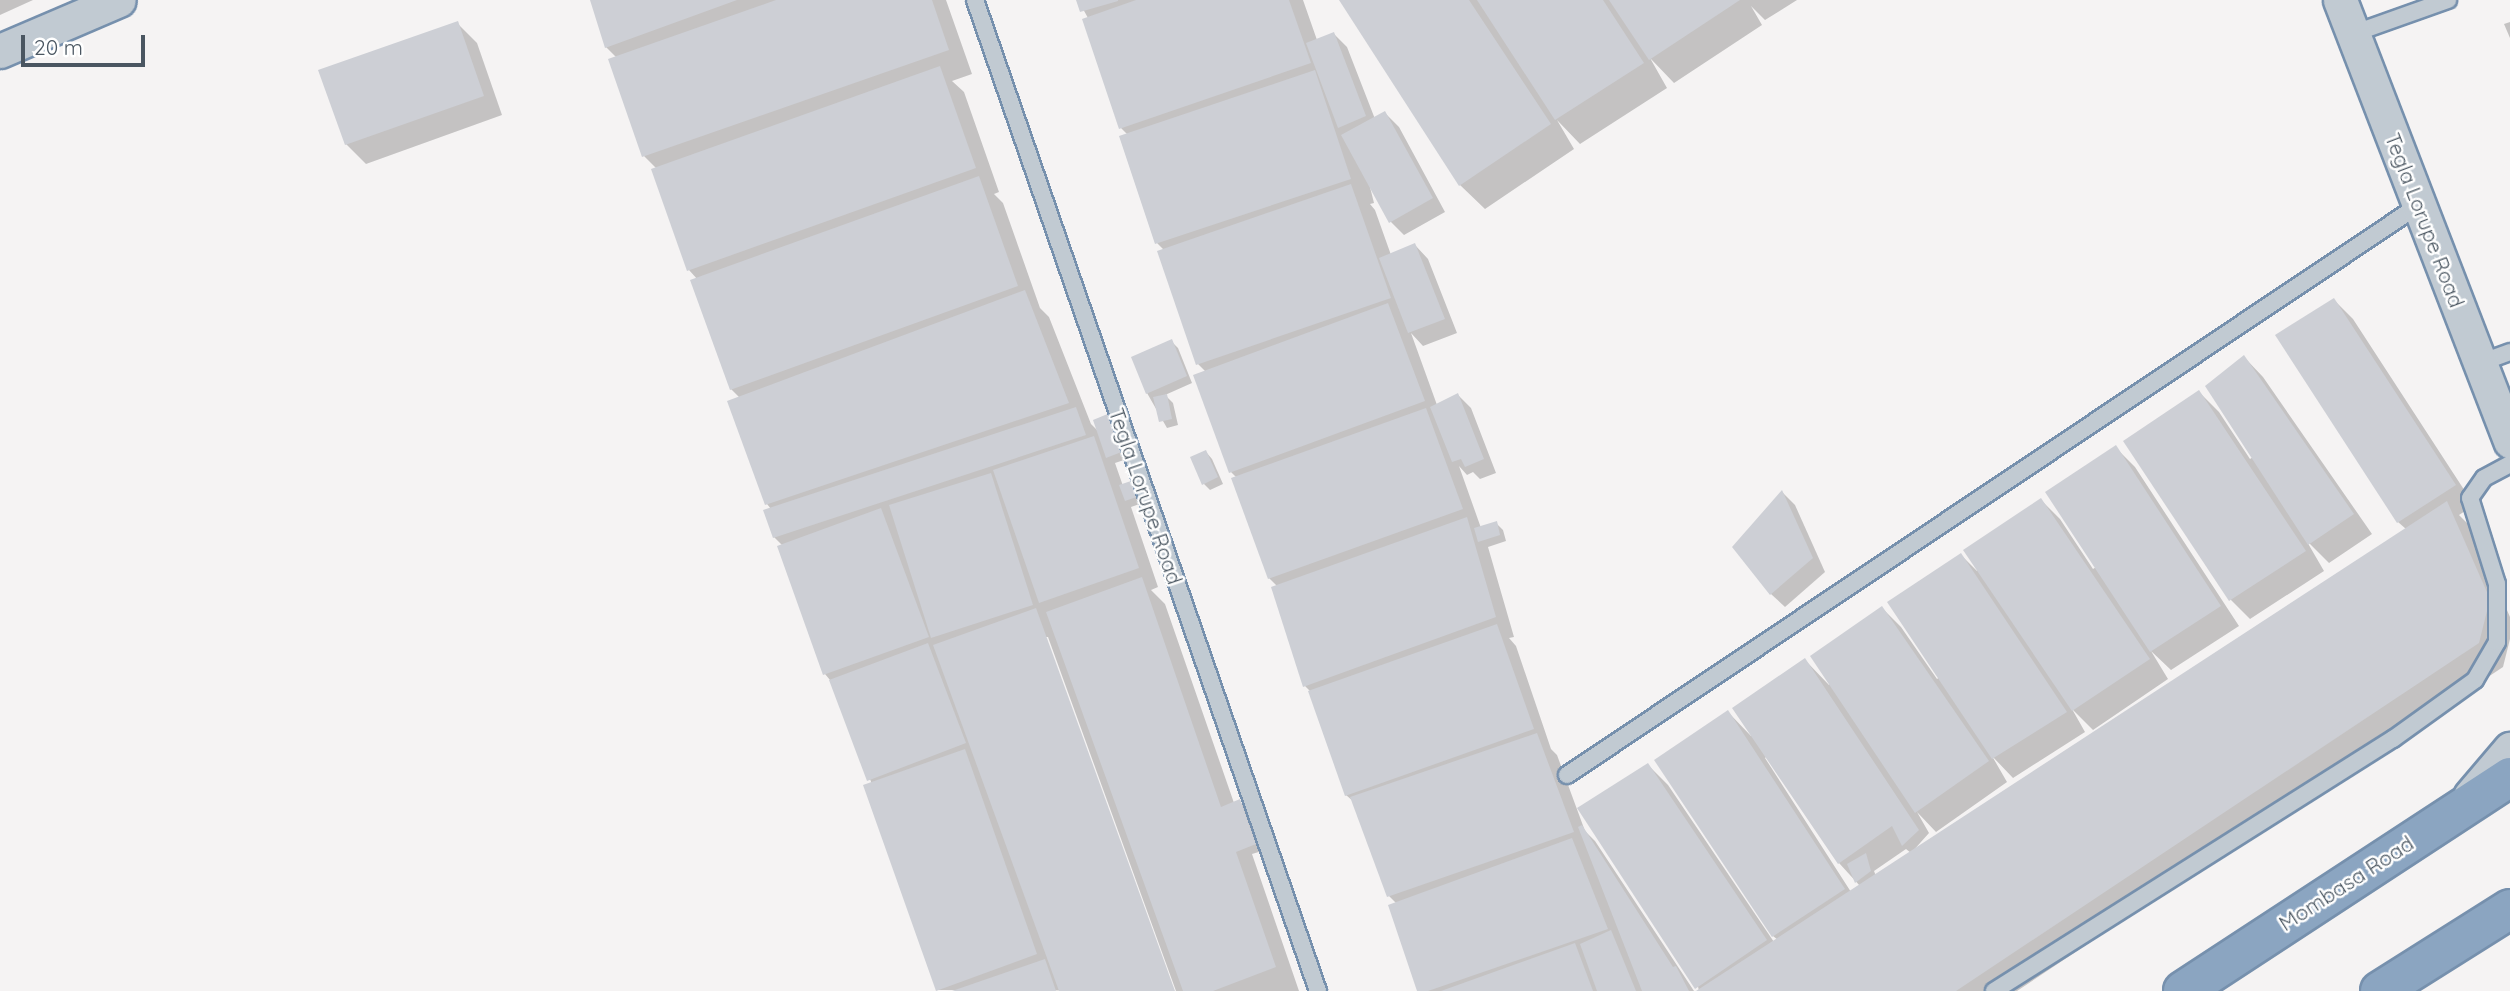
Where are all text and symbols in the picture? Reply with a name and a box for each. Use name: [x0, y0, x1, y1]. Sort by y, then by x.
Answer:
scale bar: [24, 21, 149, 65]
text: 20 m: [34, 34, 83, 60]
street label: Tegla Lorupe Road: [2380, 129, 2470, 311]
street label: Tegla Lorupe Road: [1104, 405, 1188, 587]
street label: Mombasa Road: [2274, 830, 2418, 936]

